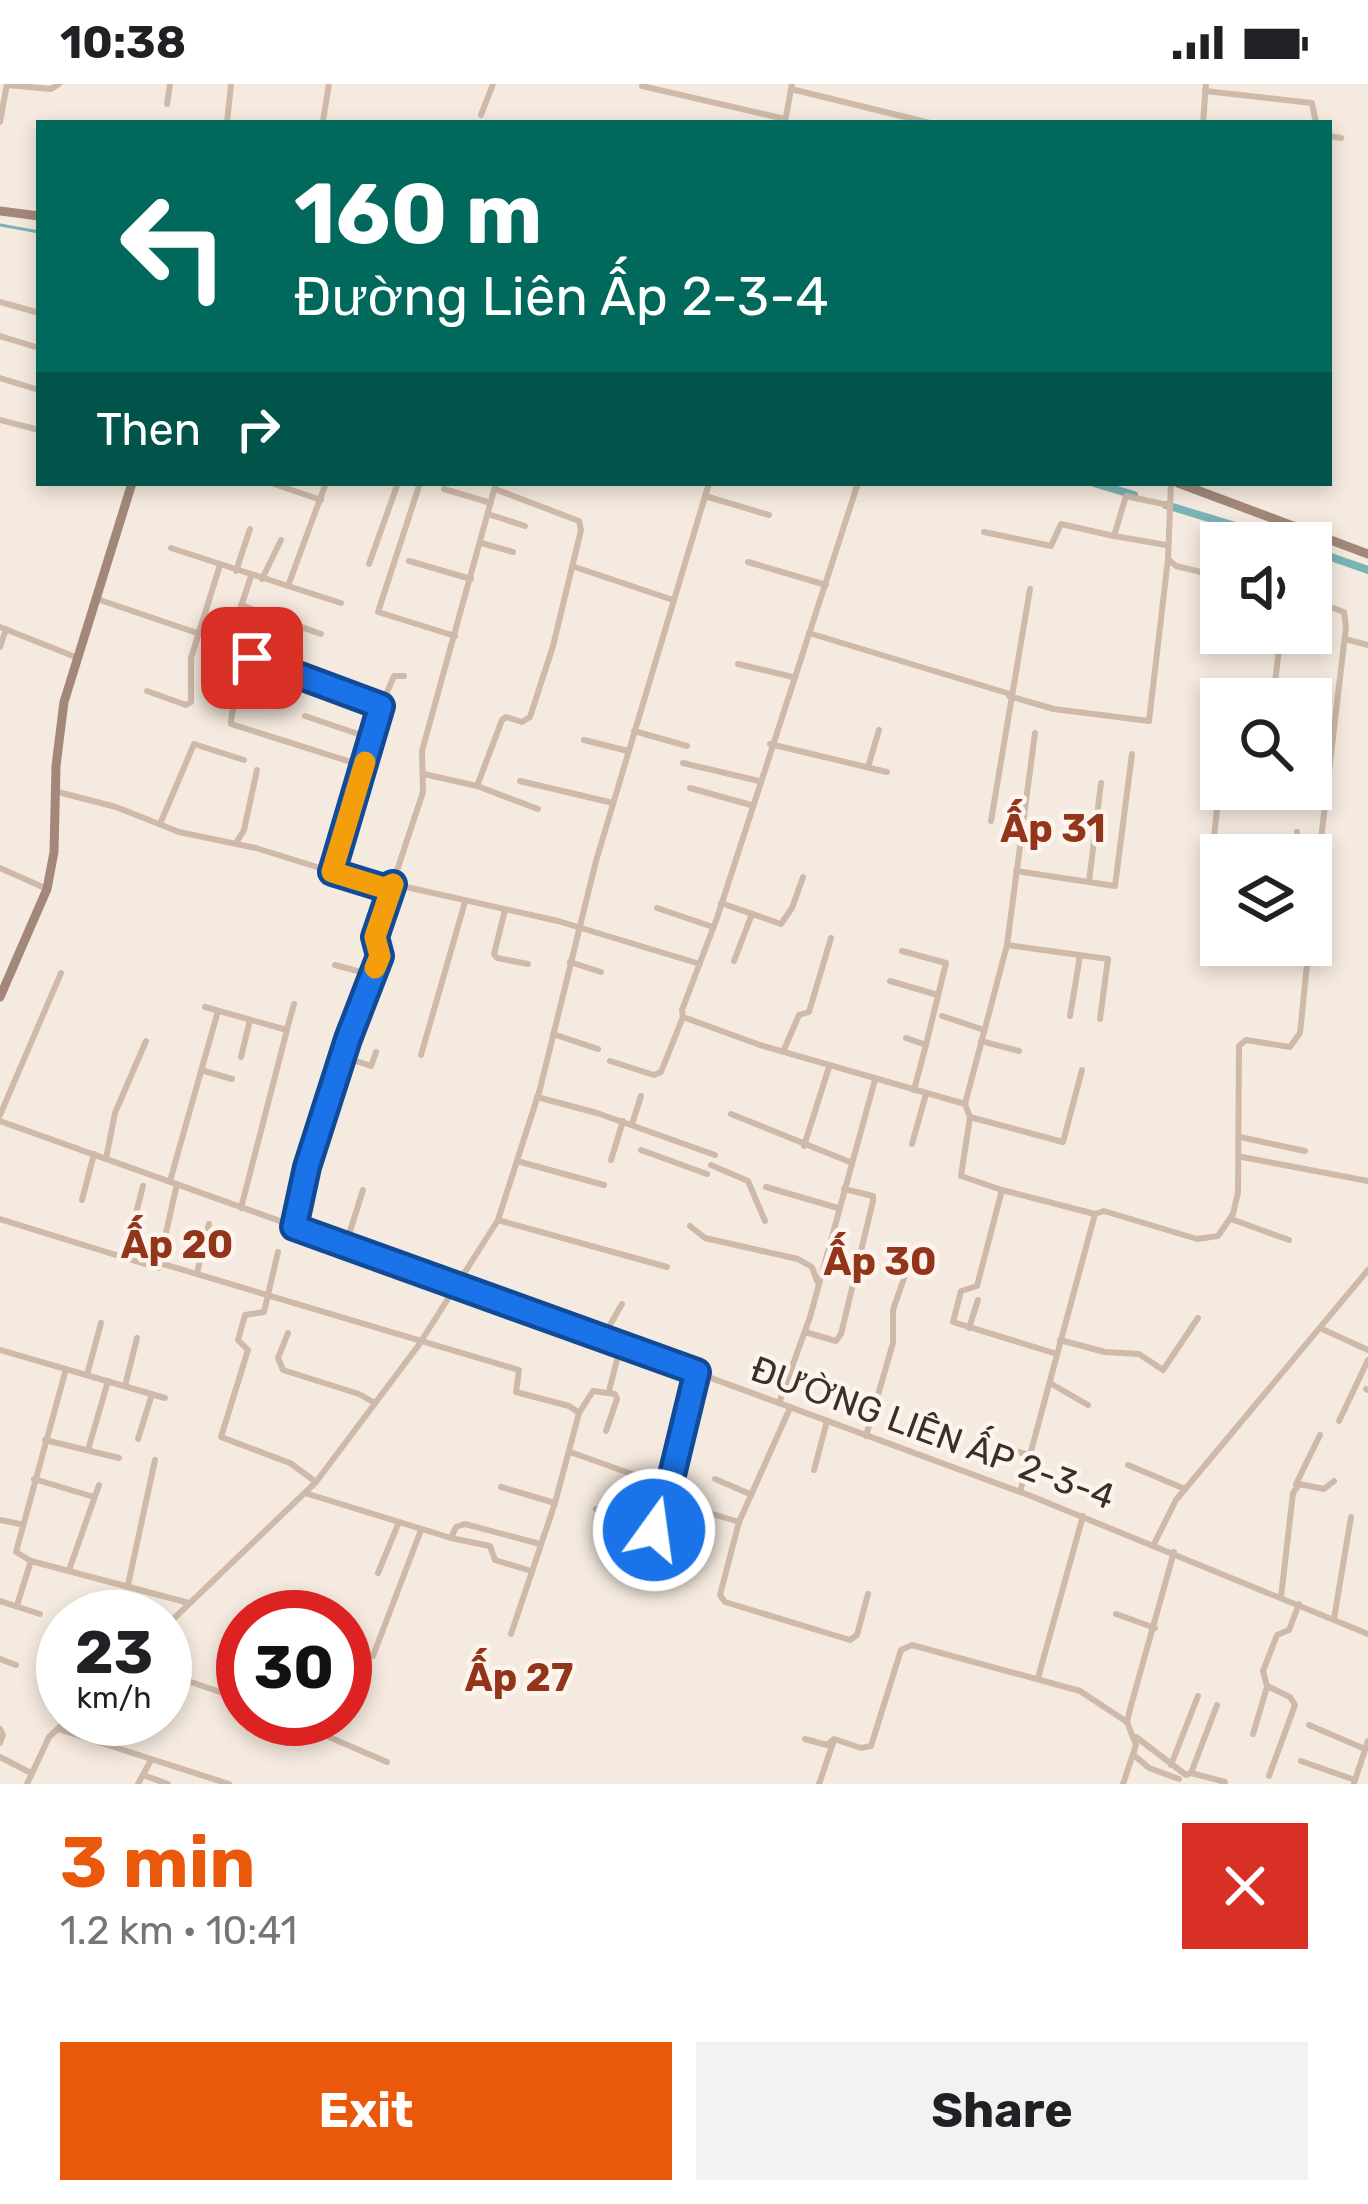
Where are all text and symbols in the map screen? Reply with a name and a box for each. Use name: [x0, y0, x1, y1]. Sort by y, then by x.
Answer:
text: 10:38: [60, 16, 186, 69]
text: 160 m: [294, 164, 542, 264]
icon: left: [96, 168, 252, 324]
text: Đường Liên Ấp 2-3-4: [294, 265, 829, 329]
icon: right: [225, 396, 291, 462]
text: Then: [96, 403, 201, 456]
map controls: [1200, 522, 1332, 966]
button: sound: [1200, 522, 1332, 654]
pin: [201, 607, 303, 709]
icon: arrive: [219, 625, 285, 691]
button: search: [1200, 678, 1332, 810]
district label: Ấp 31: [1000, 798, 1106, 852]
button: layers: [1200, 834, 1332, 966]
district label: Ấp 20: [121, 1214, 233, 1268]
district label: Ấp 30: [823, 1231, 937, 1285]
street label: ĐƯỜNG LIÊN ẤP 2-3-4: [745, 1342, 1122, 1518]
position arrow: [591, 1467, 717, 1593]
speed limit sign: 30: [216, 1590, 372, 1746]
text: 23: [75, 1617, 153, 1688]
district label: Ấp 27: [465, 1647, 573, 1701]
text: km/h: [77, 1680, 151, 1716]
text: 3 min: [60, 1820, 256, 1905]
button: close: [1182, 1823, 1308, 1949]
text: 1.2 km · 10:41: [60, 1908, 297, 1954]
button: Exit: [60, 2042, 672, 2180]
button: Share: [696, 2042, 1308, 2180]

